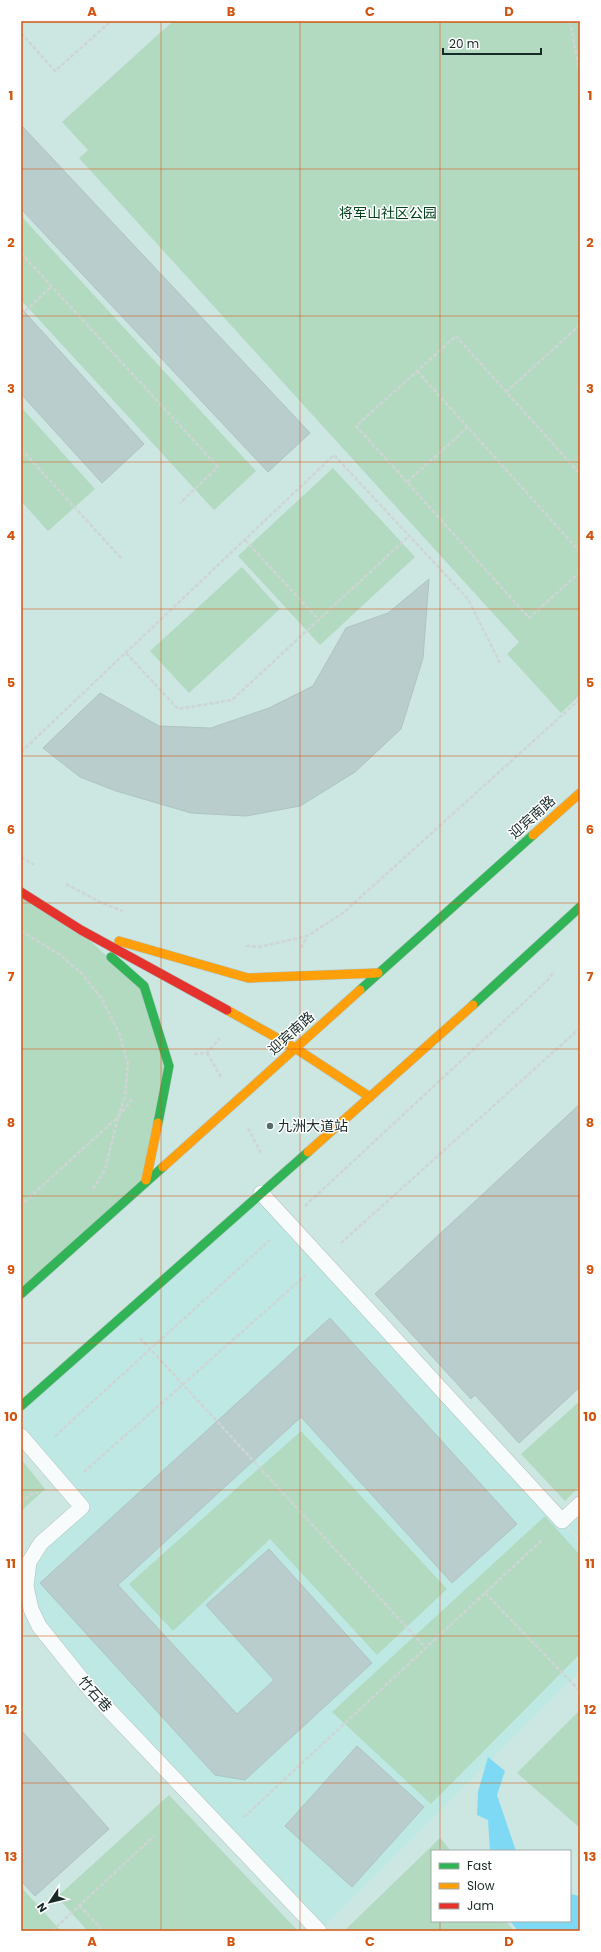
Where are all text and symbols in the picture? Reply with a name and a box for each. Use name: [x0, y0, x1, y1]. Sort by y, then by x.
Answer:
text: A: [87, 2, 97, 21]
text: B: [227, 2, 236, 21]
text: C: [365, 2, 375, 21]
text: D: [504, 2, 514, 21]
scale bar: [443, 30, 541, 56]
text: 20 m: [449, 35, 479, 52]
text: 1: [9, 86, 13, 105]
text: 1: [588, 86, 592, 105]
park label: 将军山社区公园: [339, 203, 437, 223]
text: 2: [7, 233, 15, 252]
text: 2: [586, 233, 594, 252]
text: 3: [7, 379, 15, 398]
text: 3: [586, 379, 594, 398]
text: 4: [7, 526, 16, 545]
text: 4: [586, 526, 595, 545]
text: 5: [7, 673, 15, 692]
text: 5: [586, 673, 594, 692]
street label: 迎宾南路: [505, 791, 559, 843]
text: 6: [7, 820, 15, 839]
text: 6: [586, 820, 594, 839]
text: 7: [8, 967, 15, 986]
text: 7: [587, 967, 594, 986]
street label: 迎宾南路: [264, 1007, 318, 1059]
text: 8: [7, 1113, 15, 1132]
text: 8: [586, 1113, 594, 1132]
place label: 九洲大道站: [278, 1116, 348, 1136]
marker: 九洲大道站: [265, 1121, 275, 1131]
text: 9: [7, 1260, 15, 1279]
text: 9: [586, 1260, 594, 1279]
text: 10: [4, 1407, 18, 1426]
text: 10: [583, 1407, 597, 1426]
text: 11: [6, 1554, 16, 1573]
text: 11: [585, 1554, 595, 1573]
street label: 竹石巷: [74, 1672, 116, 1716]
text: 12: [5, 1700, 18, 1719]
text: 12: [584, 1700, 597, 1719]
text: 13: [5, 1847, 18, 1866]
text: 13: [584, 1847, 597, 1866]
legend: [431, 1850, 571, 1922]
text: Fast: [467, 1857, 492, 1874]
text: Slow: [467, 1877, 495, 1894]
north arrow: [30, 1882, 70, 1922]
text: Jam: [467, 1897, 494, 1914]
text: N: [33, 1900, 51, 1916]
text: A: [87, 1932, 97, 1951]
text: B: [227, 1932, 236, 1951]
text: C: [365, 1932, 375, 1951]
text: D: [504, 1932, 514, 1951]

